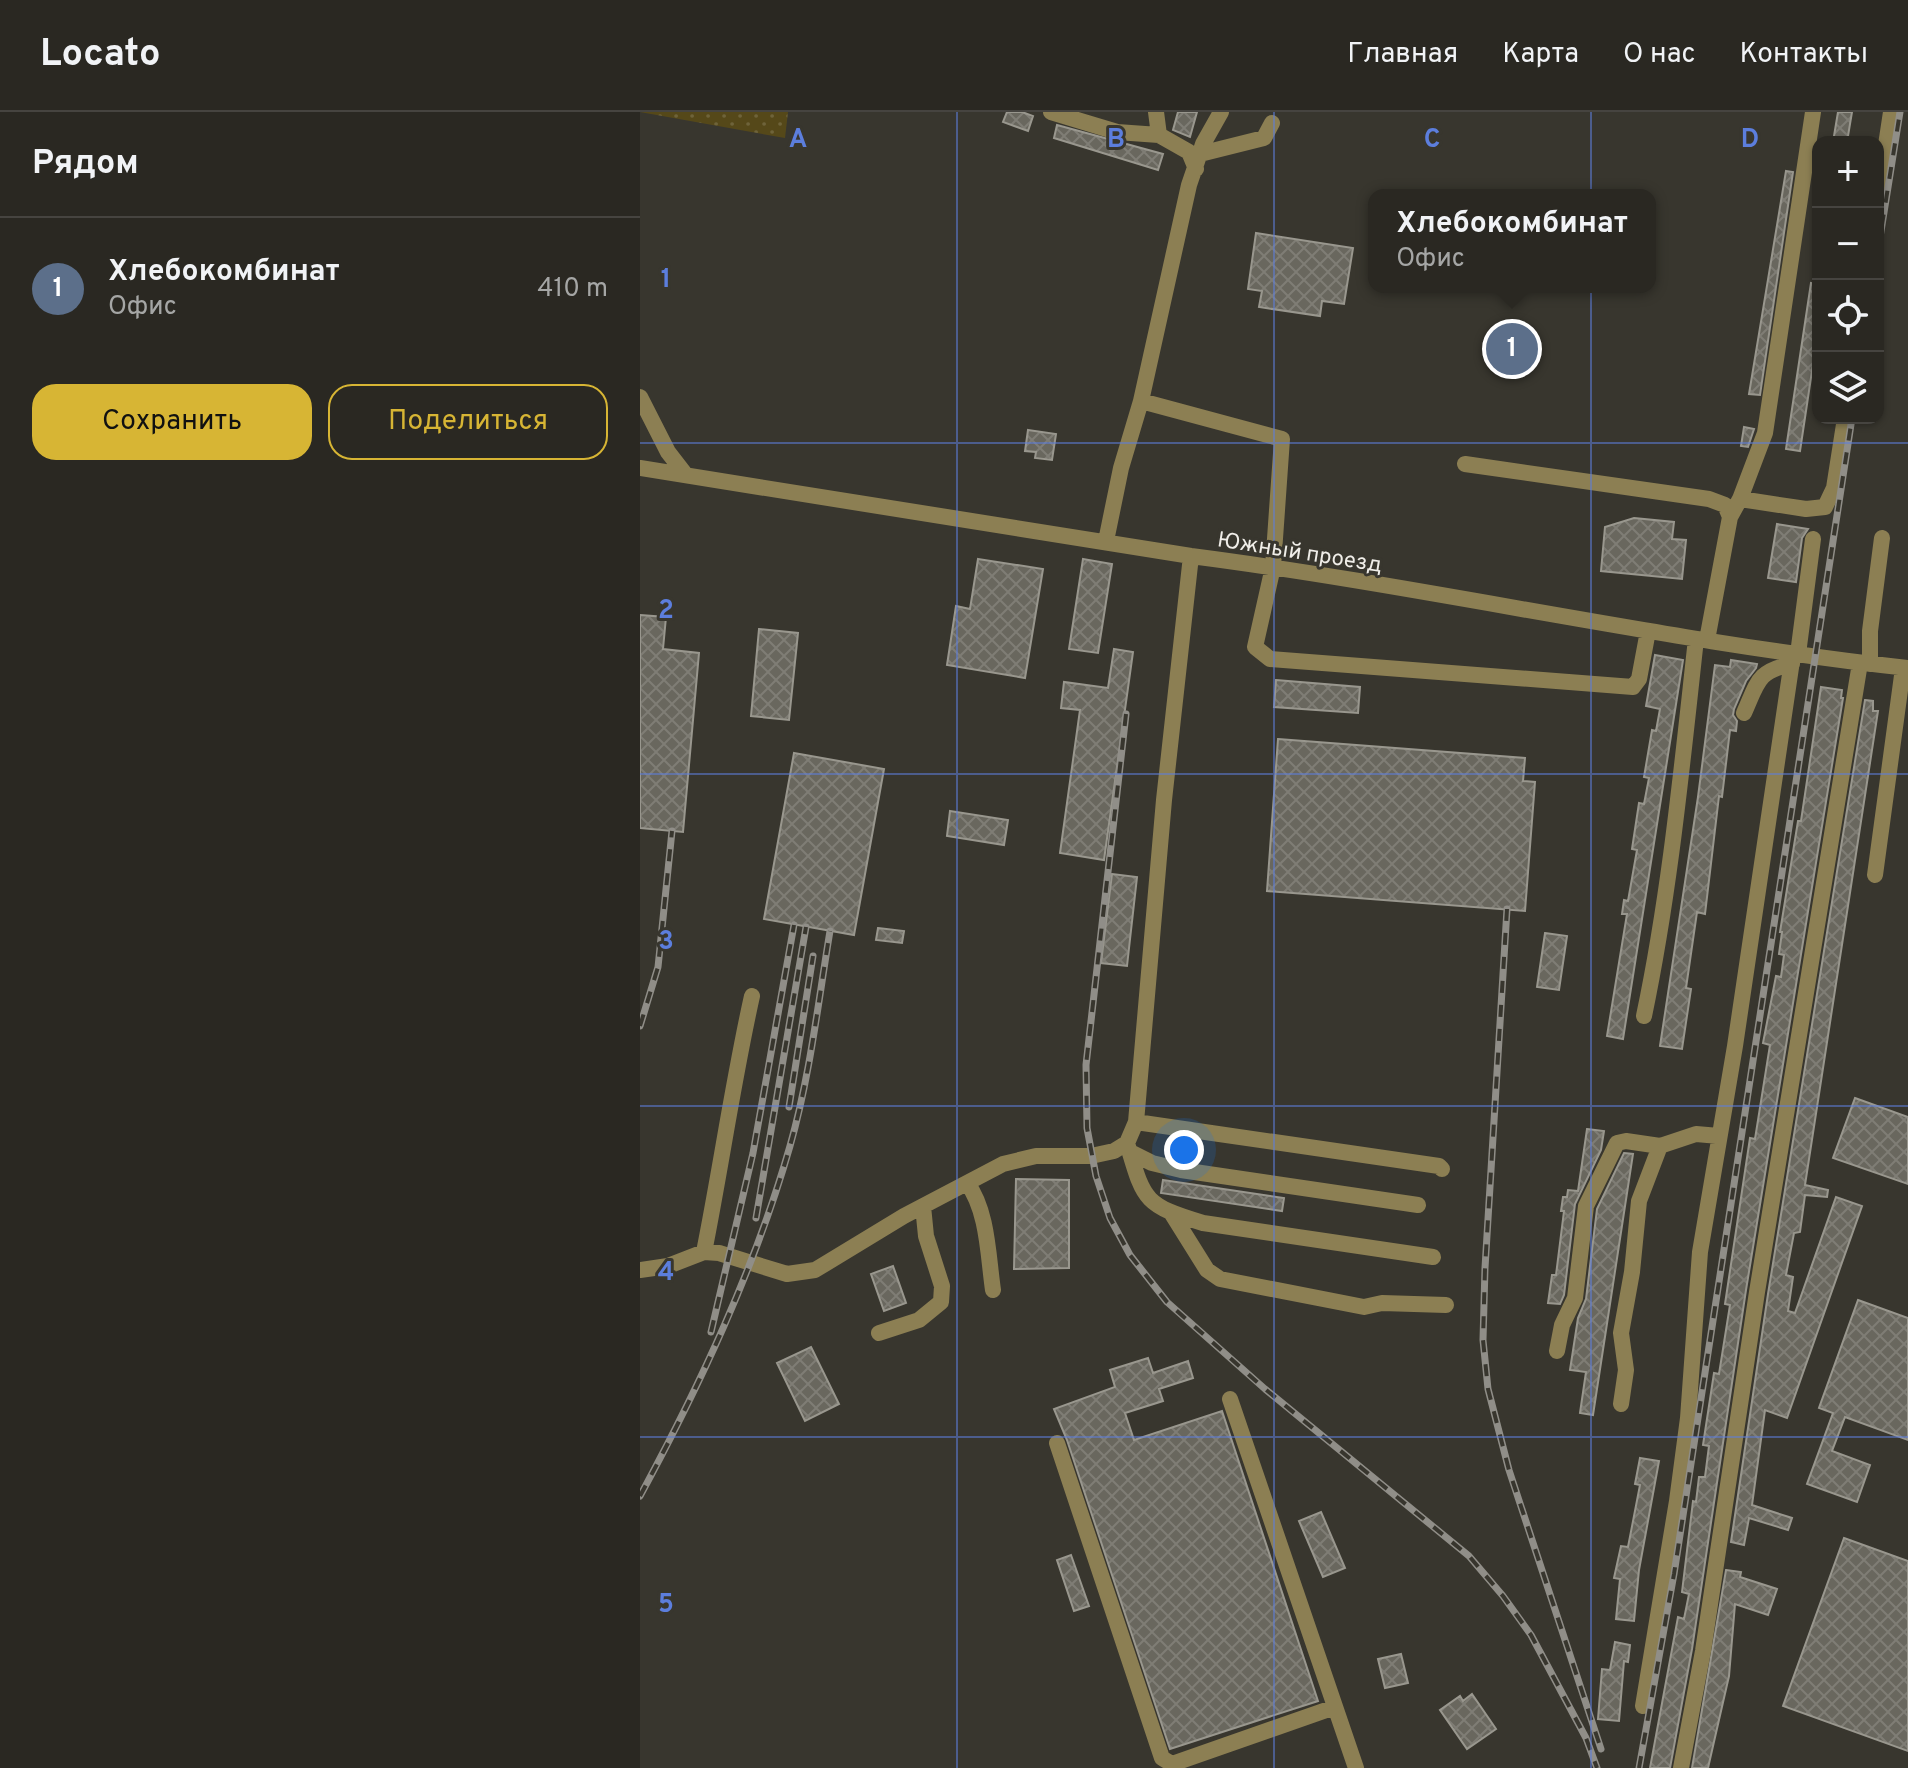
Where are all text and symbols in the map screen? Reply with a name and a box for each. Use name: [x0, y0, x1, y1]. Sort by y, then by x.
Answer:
text: Locato: [40, 31, 160, 80]
text: Главная: [1347, 37, 1458, 73]
text: Карта: [1502, 37, 1579, 73]
text: О нас: [1623, 37, 1696, 73]
text: Контакты: [1740, 37, 1868, 73]
text: A: [789, 124, 807, 157]
text: B: [1107, 124, 1125, 157]
text: C: [1424, 124, 1440, 157]
text: D: [1741, 124, 1759, 157]
map controls: [1812, 136, 1884, 424]
button: +: [1812, 136, 1884, 208]
text: Рядом: [32, 143, 139, 186]
popup: [1368, 189, 1656, 293]
text: Хлебокомбинат: [1396, 206, 1628, 243]
button: −: [1812, 208, 1884, 280]
text: Офис: [1396, 243, 1465, 276]
text: Хлебокомбинат: [108, 254, 340, 291]
text: 1: [661, 264, 671, 297]
text: 1: [53, 273, 63, 306]
text: 410 m: [537, 273, 608, 306]
button: locate: [1812, 280, 1884, 352]
text: Офис: [108, 291, 177, 324]
pin: 1: [1486, 319, 1538, 379]
button: layers: [1812, 352, 1884, 424]
button: Сохранить: [32, 384, 312, 460]
button: Поделиться: [328, 384, 608, 460]
street label: Южный проезд: [1215, 527, 1384, 580]
text: 2: [658, 595, 674, 628]
text: 3: [658, 926, 674, 959]
your location: [1164, 1130, 1204, 1170]
text: 4: [658, 1257, 674, 1290]
text: 5: [658, 1589, 674, 1622]

